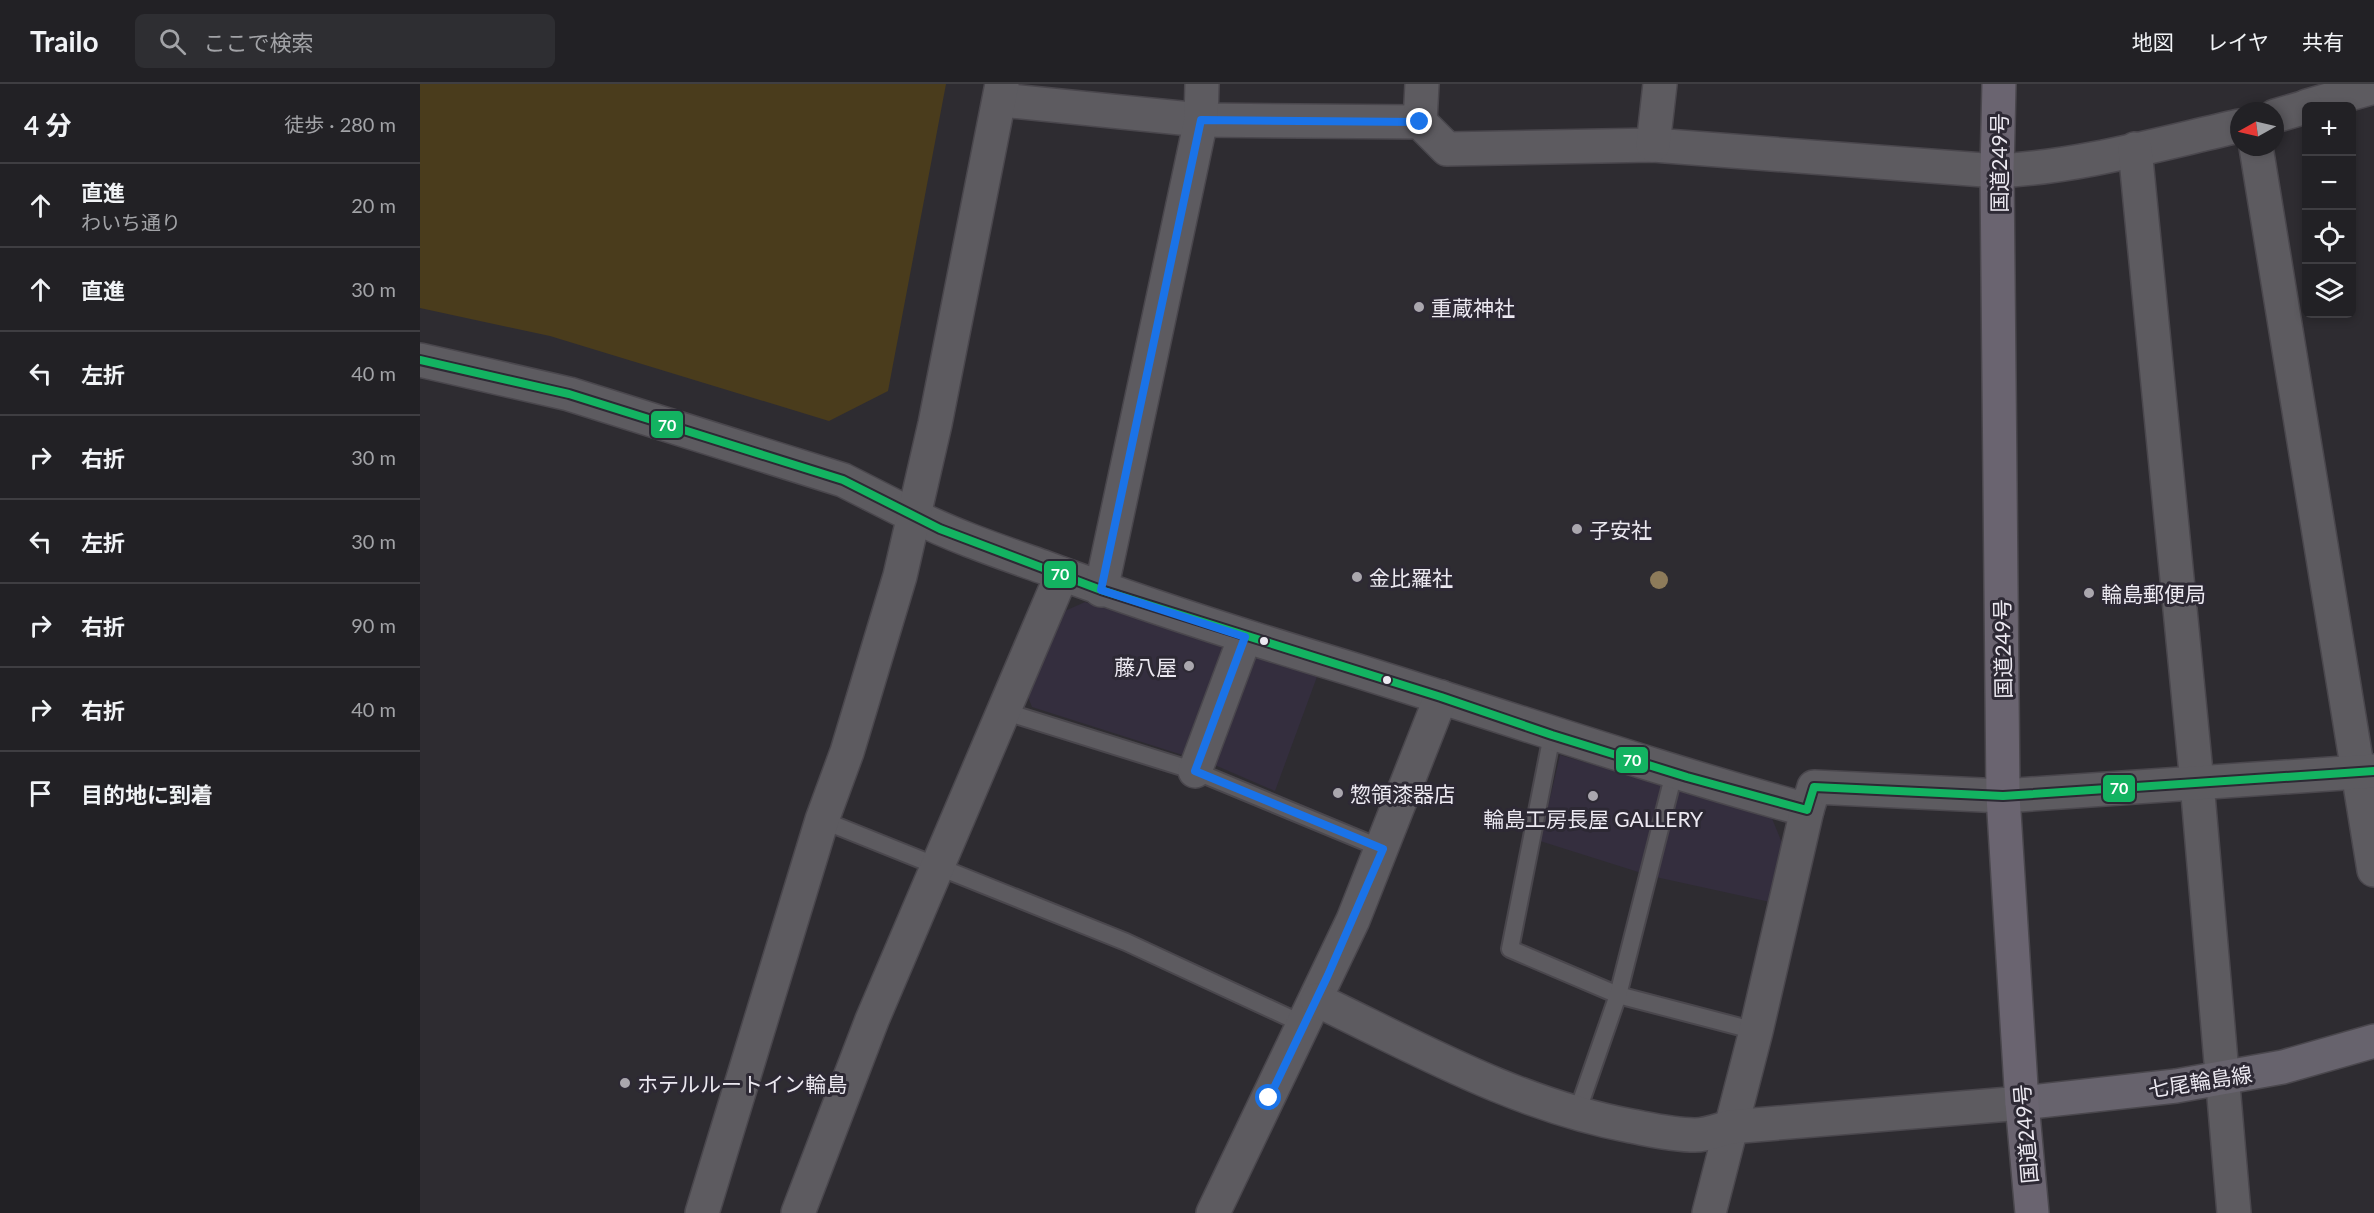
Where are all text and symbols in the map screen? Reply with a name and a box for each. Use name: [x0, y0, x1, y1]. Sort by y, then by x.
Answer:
search box: [135, 14, 555, 68]
text: Trailo: [30, 24, 99, 58]
icon: search: [156, 25, 189, 58]
text: ここで検索: [204, 29, 314, 56]
text: 地図: [2132, 29, 2174, 54]
text: レイヤ: [2207, 29, 2269, 54]
text: 共有: [2302, 29, 2344, 54]
north arrow: [2230, 102, 2284, 156]
map controls: [2302, 102, 2356, 318]
button: +: [2302, 102, 2356, 156]
route end: [1406, 108, 1432, 134]
text: 4 分: [24, 109, 71, 141]
text: 徒歩 · 280 m: [284, 112, 396, 136]
street label: 国道249号: [1986, 113, 2011, 213]
button: −: [2302, 156, 2356, 210]
text: 直進: [81, 179, 125, 206]
icon: ahead: [24, 189, 57, 222]
text: 20 m: [351, 193, 396, 217]
text: わいち通り: [81, 210, 181, 234]
button: locate: [2302, 210, 2356, 264]
button: layers: [2302, 264, 2356, 318]
icon: ahead: [24, 273, 57, 306]
text: 直進: [81, 277, 125, 304]
text: 30 m: [351, 277, 396, 301]
place label: 重蔵神社: [1431, 295, 1515, 320]
marker: 重蔵神社: [1412, 300, 1426, 314]
icon: left: [24, 357, 57, 390]
text: 左折: [81, 361, 125, 388]
text: 40 m: [351, 361, 396, 385]
line badge: 70: [650, 410, 684, 439]
text: 70: [658, 415, 676, 434]
icon: right: [24, 441, 57, 474]
text: 右折: [81, 445, 125, 472]
text: 30 m: [351, 445, 396, 469]
place label: 子安社: [1589, 517, 1652, 542]
marker: 子安社: [1570, 522, 1584, 536]
icon: left: [24, 525, 57, 558]
text: 左折: [81, 529, 125, 556]
text: 30 m: [351, 529, 396, 553]
line badge: 70: [1043, 560, 1077, 589]
text: 70: [1051, 564, 1069, 583]
place label: 金比羅社: [1369, 565, 1453, 590]
marker: 金比羅社: [1350, 570, 1364, 584]
place label: 輪島郵便局: [2101, 581, 2206, 606]
marker: 輪島郵便局: [2082, 586, 2096, 600]
street label: 国道249号: [1989, 599, 2015, 699]
icon: right: [24, 609, 57, 642]
text: 右折: [81, 613, 125, 640]
text: 90 m: [351, 613, 396, 637]
unlabelled marker: [1258, 635, 1270, 647]
place label: 藤八屋: [1114, 654, 1177, 679]
marker: 藤八屋: [1182, 659, 1196, 673]
unlabelled marker: [1381, 674, 1393, 686]
icon: right: [24, 693, 57, 726]
text: 右折: [81, 697, 125, 724]
text: 40 m: [351, 697, 396, 721]
line badge: 70: [1615, 746, 1649, 774]
text: 70: [1623, 750, 1641, 769]
line badge: 70: [2102, 774, 2136, 803]
icon: arrive: [24, 777, 57, 810]
text: 70: [2110, 778, 2128, 797]
text: 目的地に到着: [81, 781, 213, 808]
place label: 惣領漆器店: [1350, 781, 1455, 806]
marker: 惣領漆器店: [1331, 786, 1345, 800]
marker: 輪島工房長屋 GALLERY: [1586, 789, 1600, 803]
place label: 輪島工房長屋 GALLERY: [1483, 806, 1704, 831]
street label: 七尾輪島線: [2146, 1060, 2254, 1102]
place label: ホテルルートイン輪島: [637, 1071, 847, 1096]
marker: ホテルルートイン輪島: [618, 1076, 632, 1090]
street label: 国道249号: [2008, 1083, 2042, 1185]
route start: [1255, 1084, 1281, 1110]

